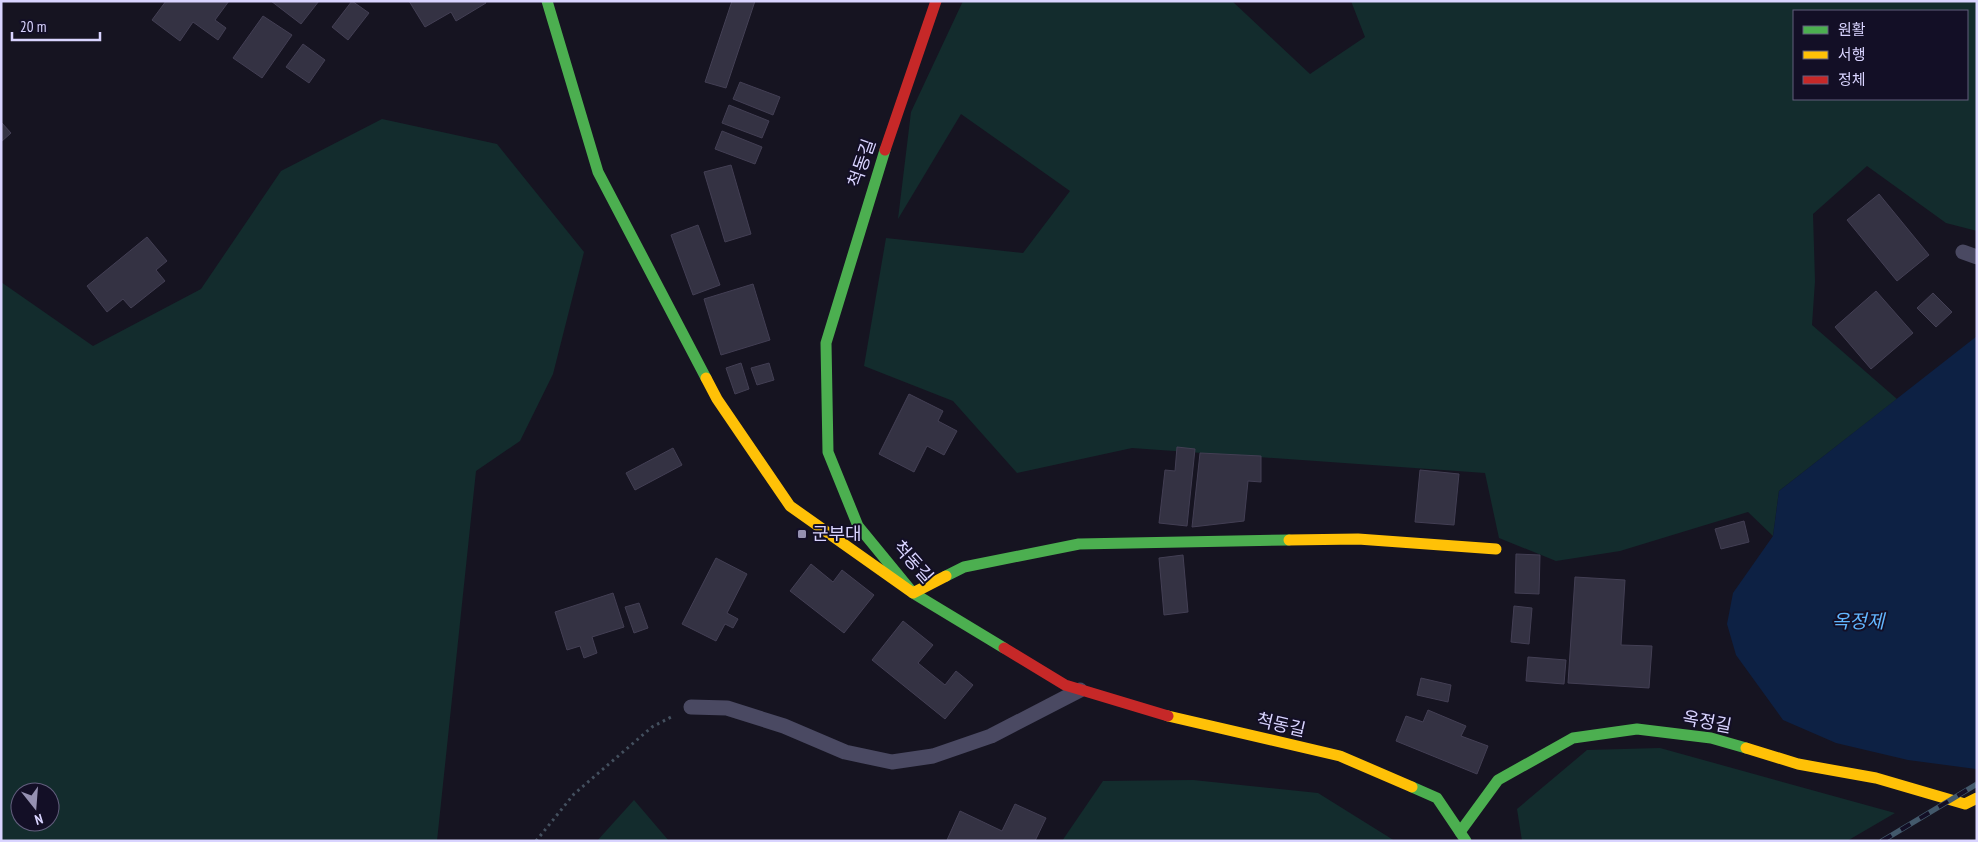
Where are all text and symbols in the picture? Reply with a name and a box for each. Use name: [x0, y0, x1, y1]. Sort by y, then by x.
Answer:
scale bar: [12, 10, 100, 42]
legend: [1793, 10, 1968, 100]
text: 20 m: [20, 17, 46, 36]
text: 원활: [1838, 20, 1866, 39]
text: 서행: [1838, 45, 1866, 64]
text: 정체: [1838, 70, 1866, 89]
street label: 척동길: [843, 136, 880, 190]
place label: 군부대: [812, 522, 862, 545]
marker: 군부대: [796, 528, 808, 540]
street label: 척동길: [888, 536, 939, 588]
water label: 옥정제: [1832, 609, 1887, 633]
street label: 옥정길: [1681, 705, 1734, 738]
street label: 척동길: [1254, 708, 1308, 741]
north arrow: [10, 782, 60, 832]
text: N: [33, 810, 45, 829]

